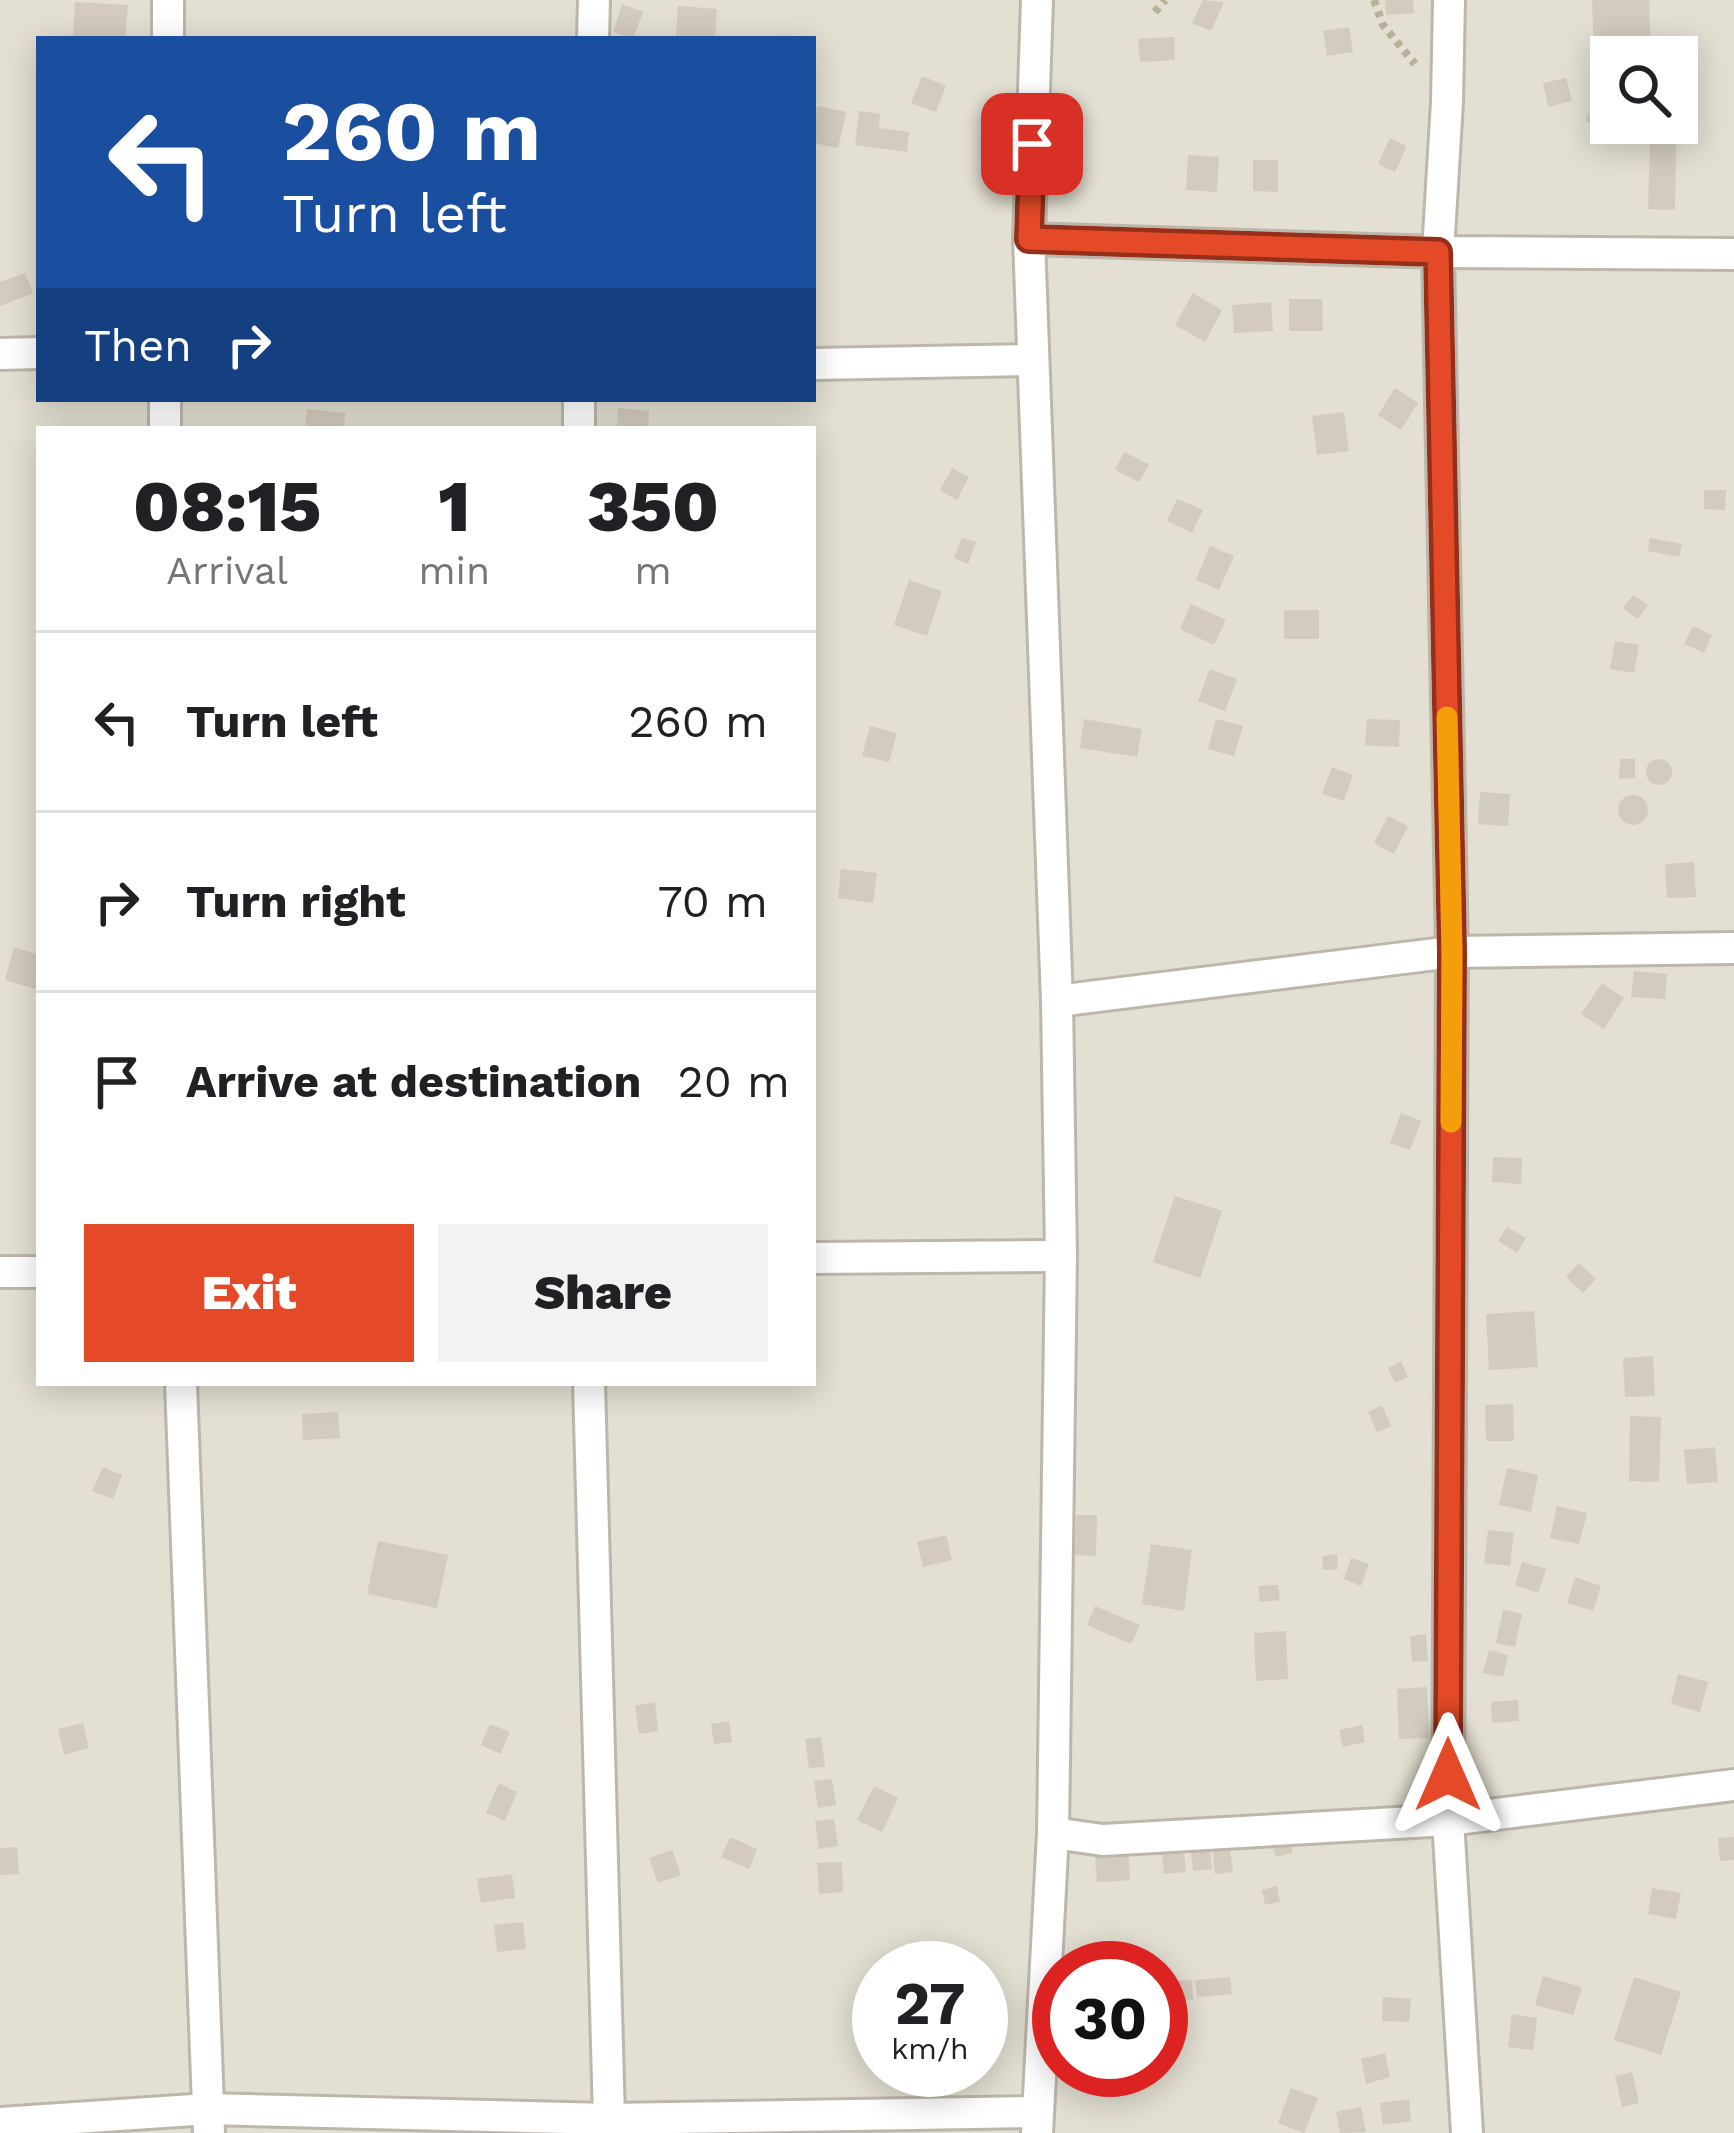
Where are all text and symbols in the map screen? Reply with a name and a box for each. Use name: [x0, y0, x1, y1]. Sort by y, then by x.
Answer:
map controls: [1590, 36, 1698, 144]
button: search: [1590, 36, 1698, 144]
text: 260 m: [282, 82, 541, 180]
icon: left: [84, 84, 240, 240]
pin: [981, 93, 1083, 195]
icon: arrive: [999, 111, 1065, 177]
text: Turn left: [282, 182, 507, 245]
icon: right: [216, 312, 282, 378]
text: Then: [84, 319, 192, 372]
text: 08:15: [133, 464, 321, 548]
text: 1: [438, 464, 470, 548]
text: 350: [587, 464, 719, 548]
text: Arrival: [166, 548, 288, 593]
text: min: [418, 548, 490, 593]
text: m: [634, 548, 672, 593]
icon: left: [84, 689, 150, 755]
text: Turn left: [186, 695, 378, 748]
text: 260 m: [628, 695, 768, 748]
icon: right: [84, 869, 150, 935]
text: Turn right: [186, 875, 406, 928]
text: 70 m: [657, 875, 768, 928]
icon: arrive: [84, 1049, 150, 1115]
text: Arrive at destination: [186, 1055, 641, 1108]
text: 20 m: [677, 1055, 790, 1108]
button: Exit: [84, 1224, 414, 1362]
button: Share: [438, 1224, 768, 1362]
position arrow: [1385, 1712, 1511, 1838]
speed limit sign: 30: [1032, 1941, 1188, 2097]
text: 27: [894, 1968, 966, 2039]
text: km/h: [891, 2031, 969, 2066]

